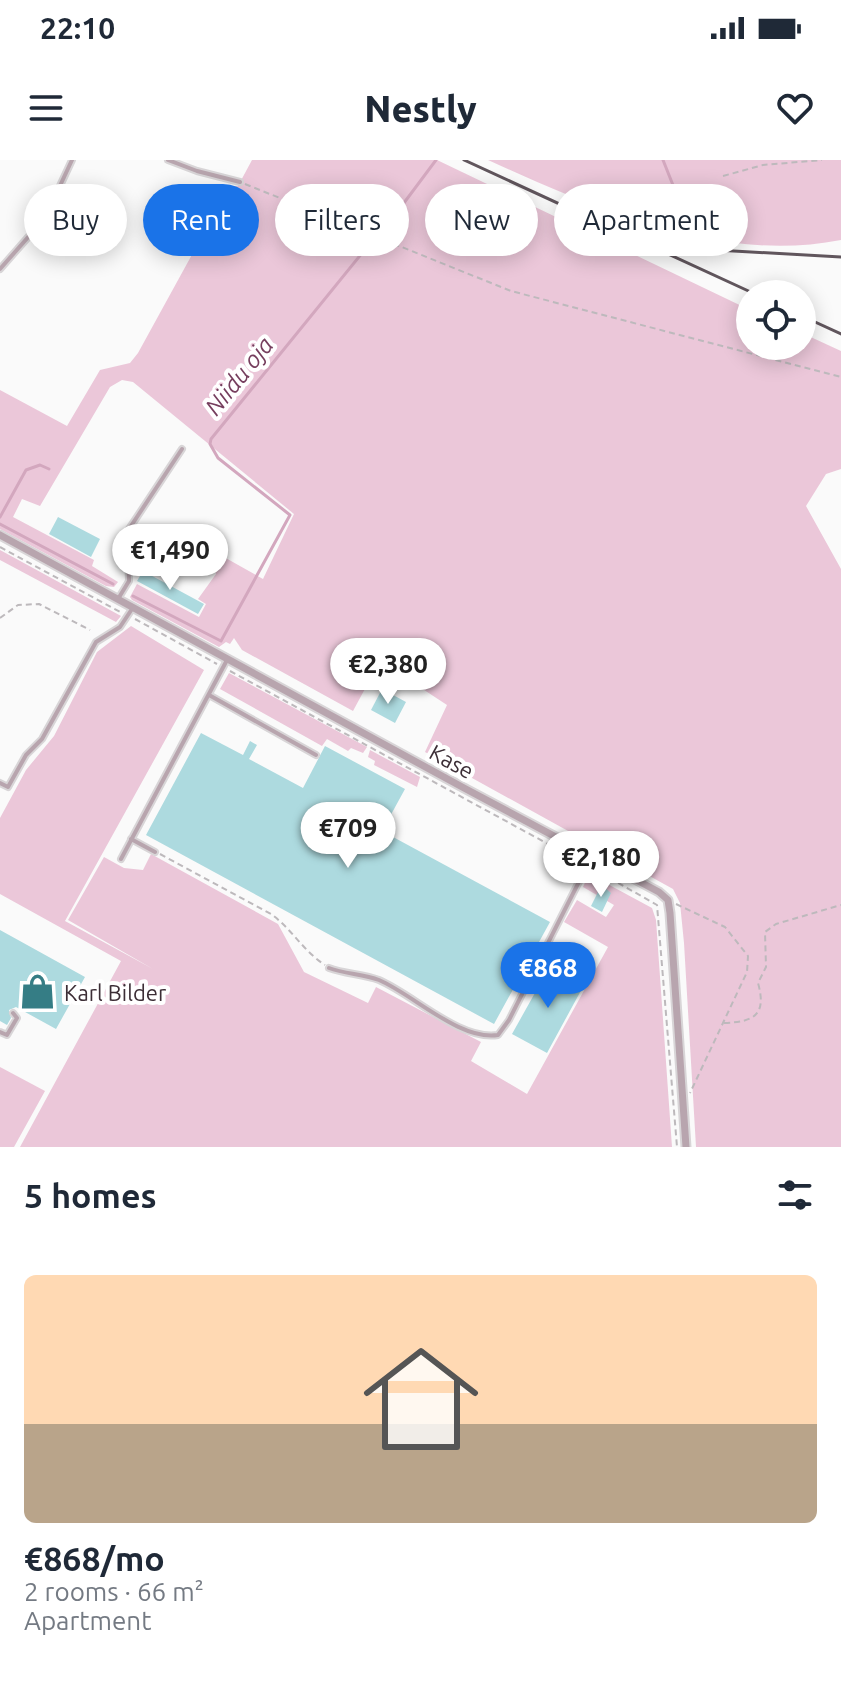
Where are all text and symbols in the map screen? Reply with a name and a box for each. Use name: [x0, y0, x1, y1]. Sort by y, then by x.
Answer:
text: 22:10: [40, 11, 115, 45]
icon: menu: [24, 86, 68, 130]
icon: heart: [773, 86, 817, 130]
text: Nestly: [364, 88, 477, 129]
chip: Buy: [24, 184, 127, 256]
chip: Rent: [143, 184, 259, 256]
chip: Filters: [275, 184, 409, 256]
chip: New: [425, 184, 538, 256]
chip: Apartment: [554, 184, 748, 256]
map controls: [736, 280, 816, 360]
button: locate: [736, 280, 816, 360]
water label: Niidu oja: [199, 332, 279, 420]
pin: €1,490: [105, 524, 235, 592]
text: €1,490: [130, 535, 210, 564]
pin: €2,380: [323, 638, 453, 706]
text: €2,380: [348, 649, 428, 678]
street label: Kase: [426, 739, 478, 783]
pin: €709: [301, 802, 395, 870]
text: €709: [319, 813, 377, 842]
pin: €2,180: [536, 831, 666, 899]
text: €2,180: [561, 842, 641, 871]
pin: €868: [501, 942, 595, 1010]
text: €868: [519, 953, 577, 982]
shop icon: Karl Bilder: [19, 973, 57, 1011]
place label: Karl Bilder: [64, 980, 167, 1005]
icon: filters: [773, 1173, 817, 1217]
text: 5 homes: [24, 1176, 157, 1214]
icon: home: [349, 1327, 493, 1471]
text: €868/mo: [24, 1539, 165, 1577]
text: 2 rooms · 66 m²: [24, 1577, 204, 1606]
text: Apartment: [24, 1606, 151, 1635]

